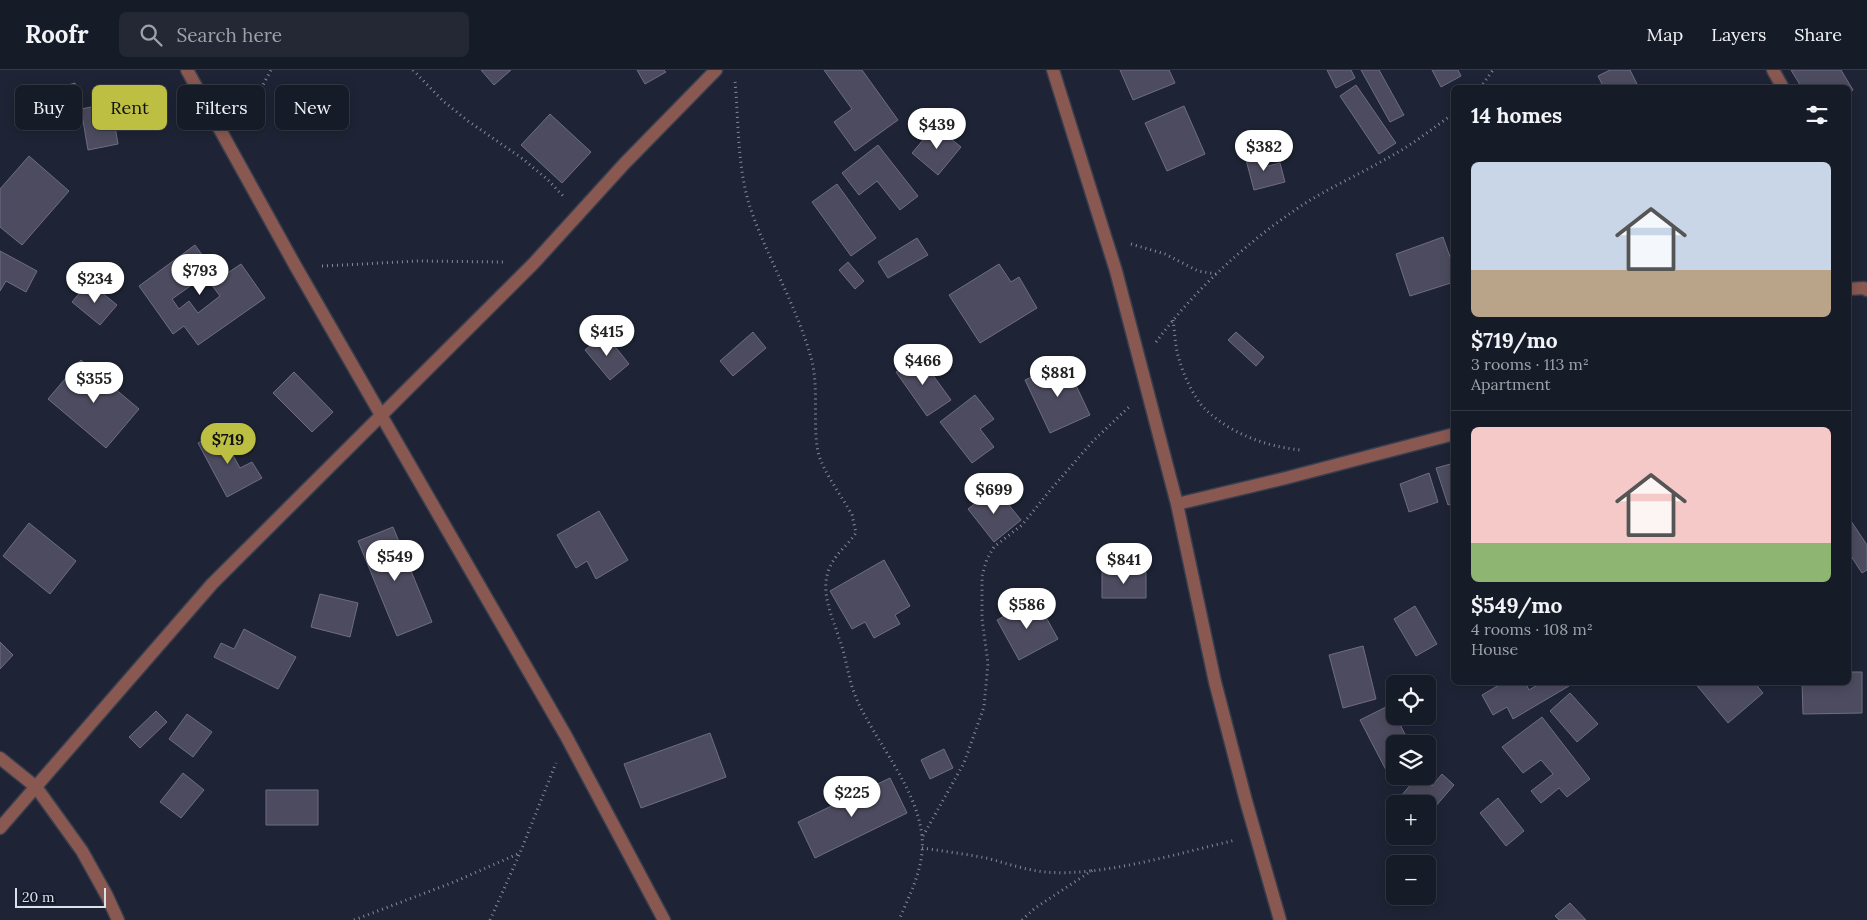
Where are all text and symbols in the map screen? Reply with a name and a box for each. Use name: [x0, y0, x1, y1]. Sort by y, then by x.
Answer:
search box: [119, 12, 469, 57]
text: Roofr: [25, 19, 89, 50]
icon: search: [137, 21, 165, 49]
text: Search here: [177, 23, 282, 47]
text: Map: [1647, 23, 1683, 46]
text: Layers: [1711, 23, 1766, 46]
text: Share: [1794, 23, 1842, 46]
chip: Buy: [15, 85, 82, 130]
chip: Rent: [92, 85, 167, 130]
chip: Filters: [177, 85, 265, 130]
chip: New: [275, 85, 349, 130]
icon: filters: [1803, 101, 1831, 129]
text: 14 homes: [1471, 102, 1562, 129]
pin: $439: [907, 108, 967, 150]
text: $439: [919, 114, 955, 134]
pin: $382: [1234, 129, 1294, 172]
text: $382: [1246, 136, 1282, 156]
icon: home: [1606, 194, 1696, 284]
pin: $793: [170, 254, 230, 296]
text: $793: [182, 260, 218, 280]
pin: $234: [65, 262, 125, 304]
text: $234: [77, 268, 113, 288]
pin: $415: [577, 314, 637, 357]
text: $415: [590, 321, 624, 341]
text: $719/mo: [1471, 327, 1558, 354]
pin: $466: [893, 344, 953, 386]
text: $466: [905, 350, 941, 370]
text: 3 rooms · 113 m²: [1471, 354, 1589, 374]
pin: $881: [1028, 356, 1088, 398]
pin: $355: [64, 362, 124, 404]
text: $881: [1041, 362, 1075, 382]
text: $355: [76, 368, 112, 388]
text: Apartment: [1471, 374, 1551, 394]
pin: $719: [198, 422, 258, 465]
text: $719: [212, 429, 244, 449]
icon: home: [1606, 460, 1696, 550]
pin: $699: [964, 472, 1024, 515]
text: $699: [975, 479, 1013, 499]
pin: $549: [365, 540, 425, 582]
pin: $841: [1094, 542, 1154, 585]
text: $549: [377, 546, 413, 566]
text: $841: [1107, 549, 1141, 569]
pin: $586: [997, 588, 1057, 630]
text: $549/mo: [1471, 592, 1562, 619]
text: $586: [1009, 594, 1045, 614]
text: 4 rooms · 108 m²: [1471, 619, 1593, 639]
text: House: [1471, 639, 1518, 659]
map controls: [1386, 675, 1436, 905]
button: locate: [1386, 675, 1436, 725]
button: layers: [1386, 735, 1436, 785]
pin: $225: [822, 776, 882, 818]
text: $225: [834, 782, 870, 802]
button: +: [1386, 795, 1436, 845]
button: −: [1386, 855, 1436, 905]
scale bar: [15, 885, 106, 908]
text: 20 m: [22, 888, 54, 906]

